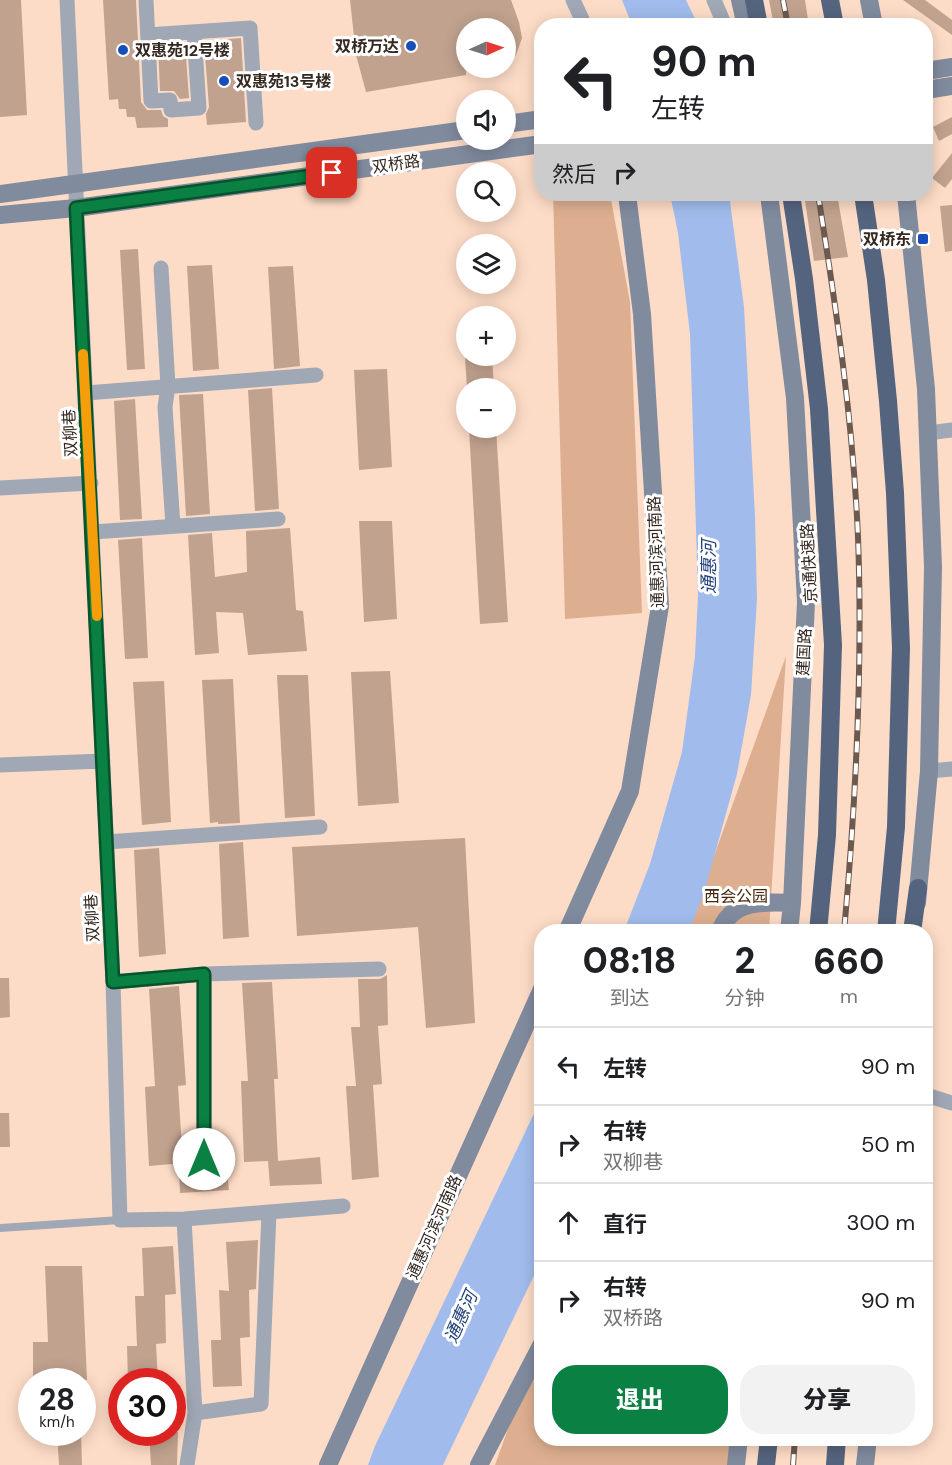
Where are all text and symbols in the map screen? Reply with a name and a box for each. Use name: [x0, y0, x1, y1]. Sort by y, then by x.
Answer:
north arrow: [456, 18, 516, 78]
map controls: [456, 18, 516, 438]
text: 90 m: [651, 34, 757, 89]
place label: 双桥万达: [335, 36, 399, 57]
marker: 双桥万达: [404, 39, 418, 53]
place label: 双惠苑12号楼: [135, 40, 230, 61]
icon: left: [552, 42, 630, 120]
marker: 双惠苑12号楼: [116, 43, 130, 57]
place label: 双惠苑13号楼: [236, 71, 331, 92]
marker: 双惠苑13号楼: [217, 74, 231, 88]
button: sound: [456, 90, 516, 150]
text: 左转: [651, 91, 705, 126]
pin: [306, 147, 357, 198]
street label: 双桥路: [371, 150, 421, 178]
icon: arrive: [315, 156, 348, 189]
icon: right: [608, 156, 641, 189]
text: 然后: [552, 160, 596, 189]
button: search: [456, 162, 516, 222]
place label: 双桥东: [863, 229, 911, 250]
marker: 双桥东: [916, 232, 930, 246]
button: layers: [456, 234, 516, 294]
button: +: [456, 306, 516, 366]
button: −: [456, 378, 516, 438]
street label: 双柳巷: [58, 408, 82, 458]
street label: 通惠河滨河南路: [644, 496, 668, 608]
street label: 京通快速路: [796, 522, 822, 604]
water label: 通惠河: [697, 537, 721, 594]
street label: 建国路: [792, 627, 816, 677]
park label: 西会公园: [704, 886, 768, 907]
street label: 双柳巷: [80, 893, 104, 943]
text: 08:18: [583, 937, 676, 984]
text: 2: [734, 937, 755, 984]
text: 660: [813, 938, 884, 985]
text: m: [840, 983, 858, 1009]
text: 到达: [609, 985, 649, 1011]
text: 分钟: [725, 985, 765, 1011]
icon: left: [552, 1050, 585, 1083]
text: 90 m: [861, 1052, 915, 1081]
text: 左转: [603, 1054, 647, 1083]
text: 右转: [603, 1117, 647, 1146]
position arrow: [172, 1127, 236, 1191]
icon: right: [552, 1128, 585, 1161]
text: 50 m: [861, 1130, 915, 1159]
text: 双柳巷: [603, 1149, 663, 1175]
street label: 通惠河滨河南路: [402, 1172, 466, 1282]
icon: ahead: [552, 1206, 585, 1239]
text: 300 m: [846, 1208, 915, 1237]
text: 直行: [603, 1210, 647, 1239]
text: 右转: [603, 1273, 647, 1302]
icon: right: [552, 1284, 585, 1317]
water label: 通惠河: [439, 1285, 484, 1347]
text: 90 m: [861, 1286, 915, 1315]
text: 双桥路: [603, 1305, 663, 1331]
button: 退出: [552, 1365, 728, 1434]
button: 分享: [740, 1365, 915, 1434]
speed limit sign: 30: [108, 1368, 186, 1446]
text: 28: [39, 1380, 75, 1419]
text: km/h: [39, 1412, 75, 1432]

